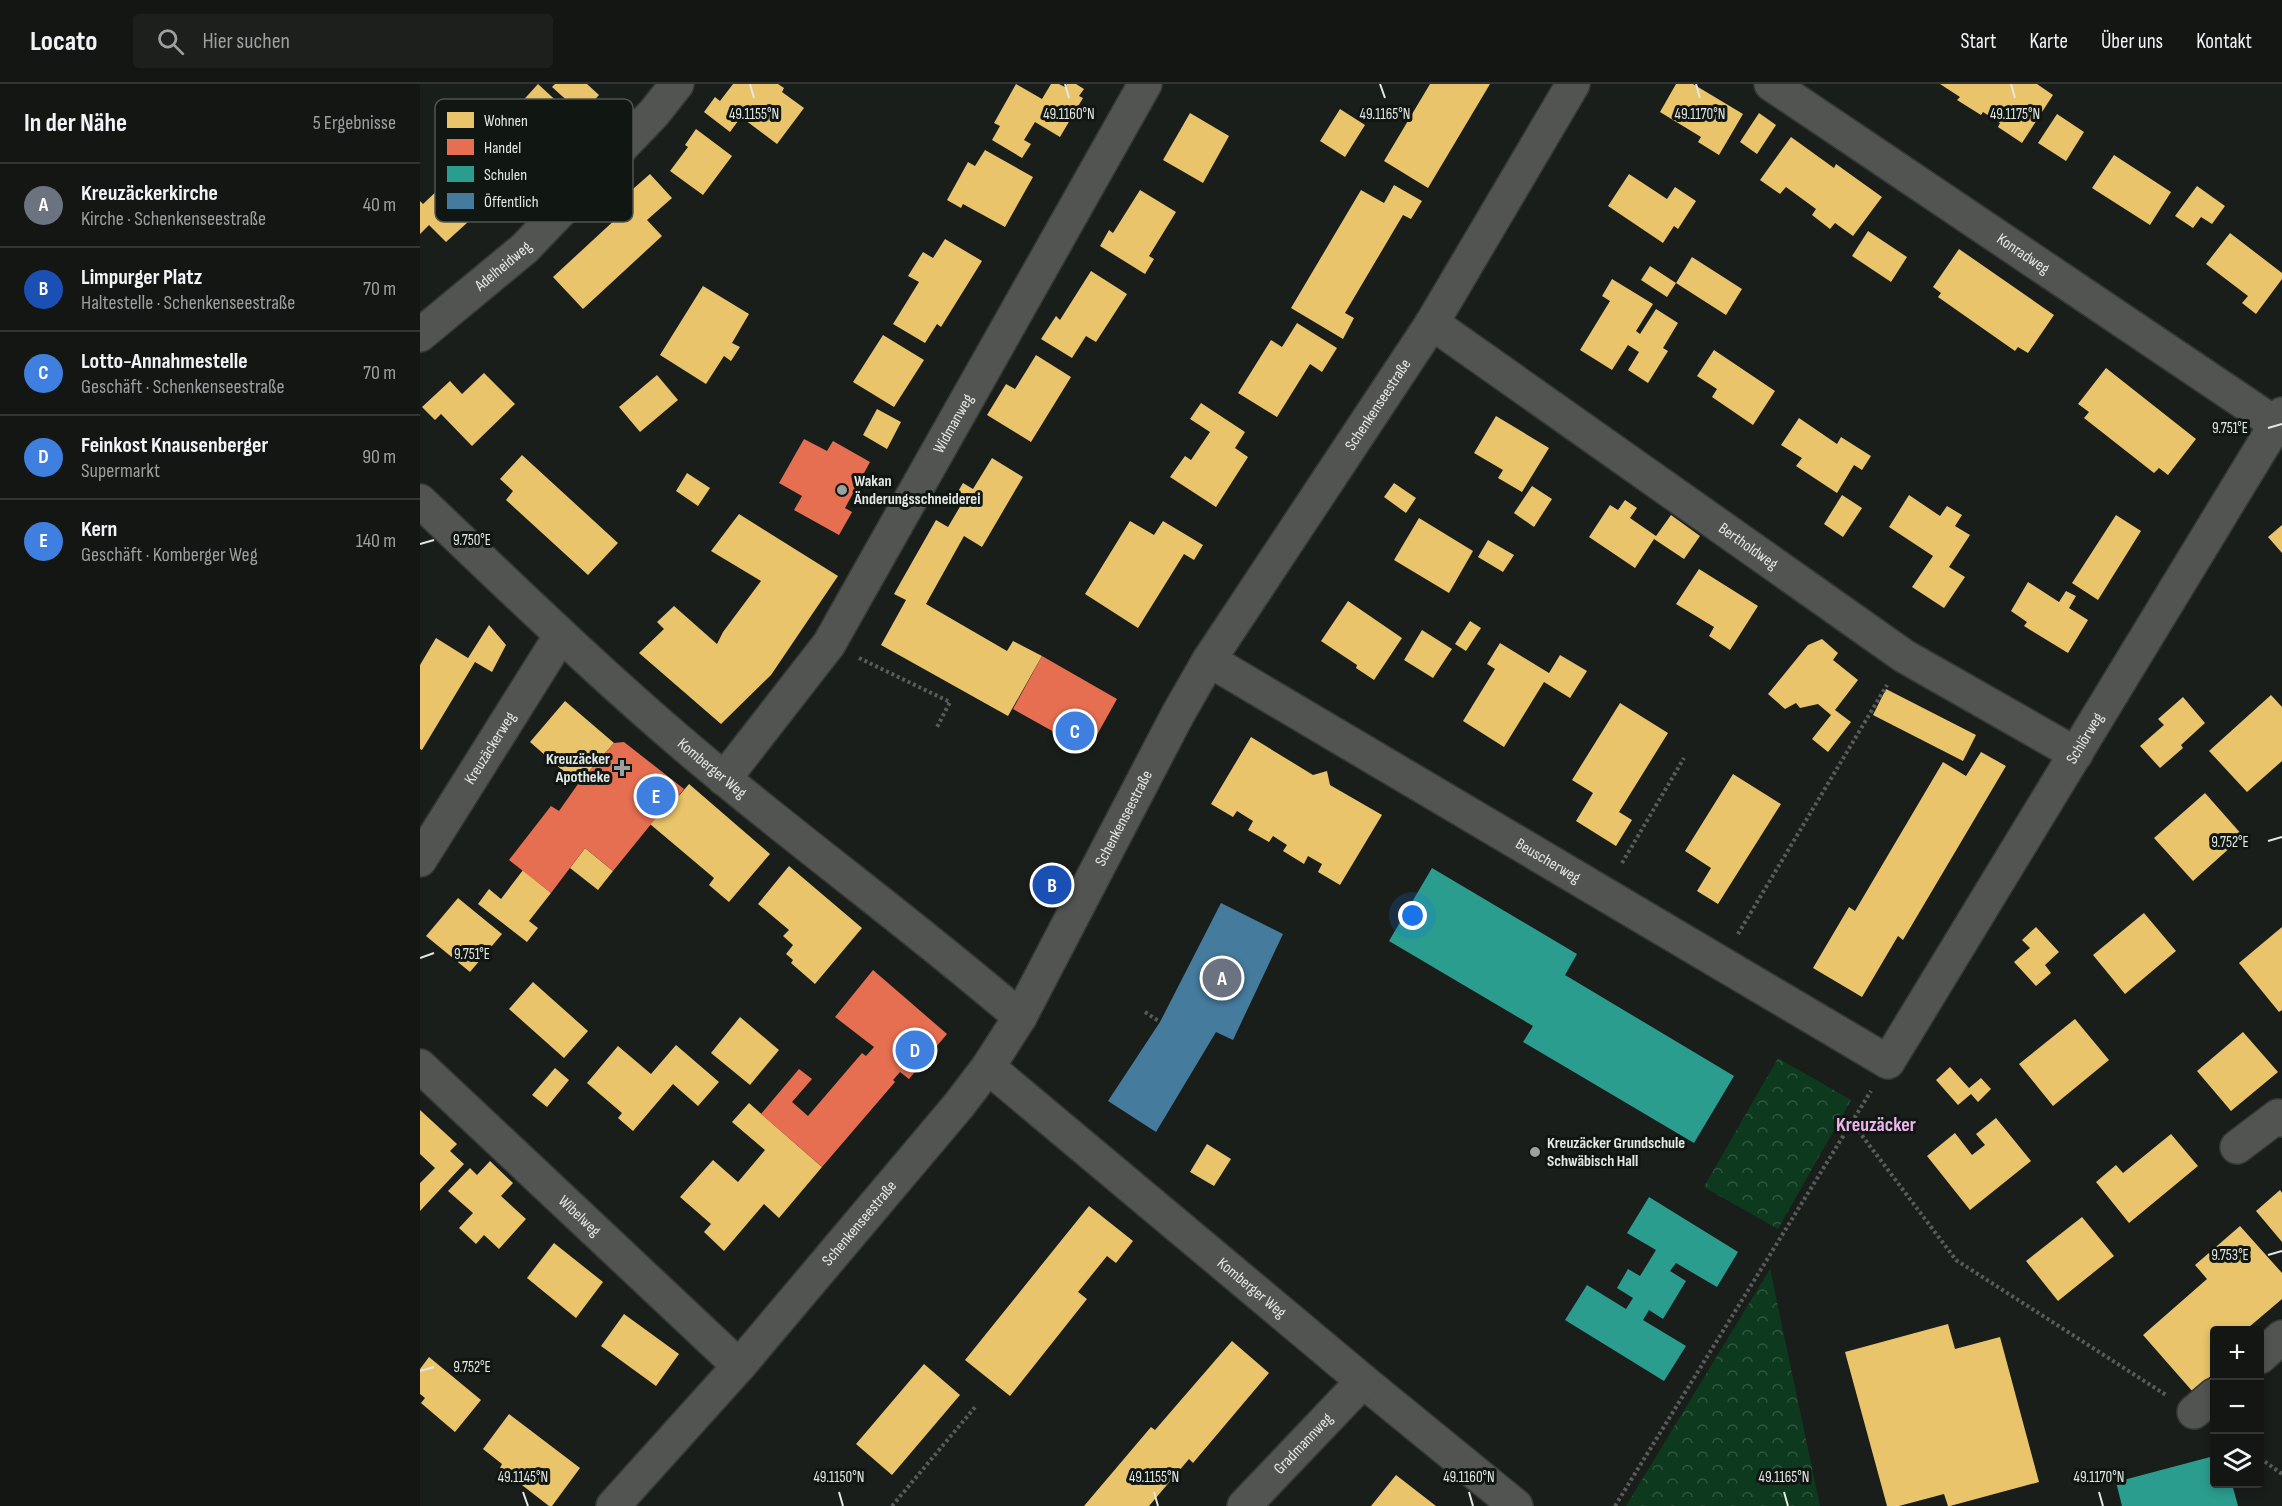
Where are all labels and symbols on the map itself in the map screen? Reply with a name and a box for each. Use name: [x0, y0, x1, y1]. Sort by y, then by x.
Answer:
legend: [435, 99, 633, 222]
text: 49.1155°N: [729, 105, 779, 124]
text: 49.1160°N: [1043, 105, 1095, 124]
text: 49.1165°N: [1360, 105, 1410, 124]
text: 49.1170°N: [1675, 105, 1725, 124]
text: 49.1175°N: [1990, 105, 2040, 124]
text: Wohnen: [484, 112, 528, 131]
text: Handel: [484, 139, 521, 158]
text: Schulen: [484, 166, 527, 185]
text: Öffentlich: [484, 193, 539, 212]
street label: Konradweg: [1993, 229, 2053, 278]
street label: Adelheidweg: [470, 238, 536, 296]
street label: Schenkenseestraße: [1341, 355, 1415, 454]
street label: Widmanweg: [929, 391, 978, 457]
text: 9.751°E: [2212, 419, 2248, 438]
place label: Wakan Änderungsschneiderei: [853, 472, 980, 509]
marker: Wakan Änderungsschneiderei: [835, 483, 849, 497]
street label: Bertholdweg: [1715, 519, 1782, 574]
text: 9.750°E: [453, 531, 491, 550]
street label: Kreuzäckerweg: [460, 708, 520, 788]
pin: C: [1056, 708, 1094, 754]
street label: Schlörweg: [2062, 709, 2108, 767]
street label: Komberger Weg: [674, 734, 750, 802]
place label: Kreuzäcker Apotheke: [546, 750, 610, 787]
marker: Kreuzäcker Apotheke: [615, 761, 629, 775]
street label: Schenkenseestraße: [1091, 767, 1156, 869]
pin: E: [636, 774, 676, 818]
text: 9.752°E: [2211, 833, 2249, 852]
street label: Beuscherweg: [1512, 834, 1584, 887]
pin: B: [1032, 862, 1072, 908]
your location: [1398, 901, 1427, 930]
text: 9.751°E: [454, 945, 490, 964]
pin: A: [1202, 956, 1242, 1000]
pin: D: [896, 1028, 934, 1072]
district label: Kreuzäcker: [1836, 1113, 1916, 1137]
place label: Kreuzäcker Grundschule Schwäbisch Hall: [1547, 1134, 1685, 1171]
marker: Kreuzäcker Grundschule Schwäbisch Hall: [1528, 1145, 1542, 1159]
street label: Schenkenseestraße: [818, 1177, 901, 1270]
street label: Wibelweg: [554, 1192, 605, 1240]
text: 9.753°E: [2211, 1246, 2249, 1265]
street label: Komberger Weg: [1213, 1254, 1290, 1322]
text: 9.752°E: [453, 1358, 491, 1377]
street label: Gradmannweg: [1270, 1409, 1337, 1478]
text: 49.1145°N: [498, 1468, 548, 1487]
text: 49.1150°N: [814, 1468, 864, 1487]
text: 49.1155°N: [1129, 1468, 1179, 1487]
text: 49.1160°N: [1443, 1468, 1495, 1487]
text: 49.1165°N: [1759, 1468, 1809, 1487]
text: 49.1170°N: [2074, 1468, 2124, 1487]

